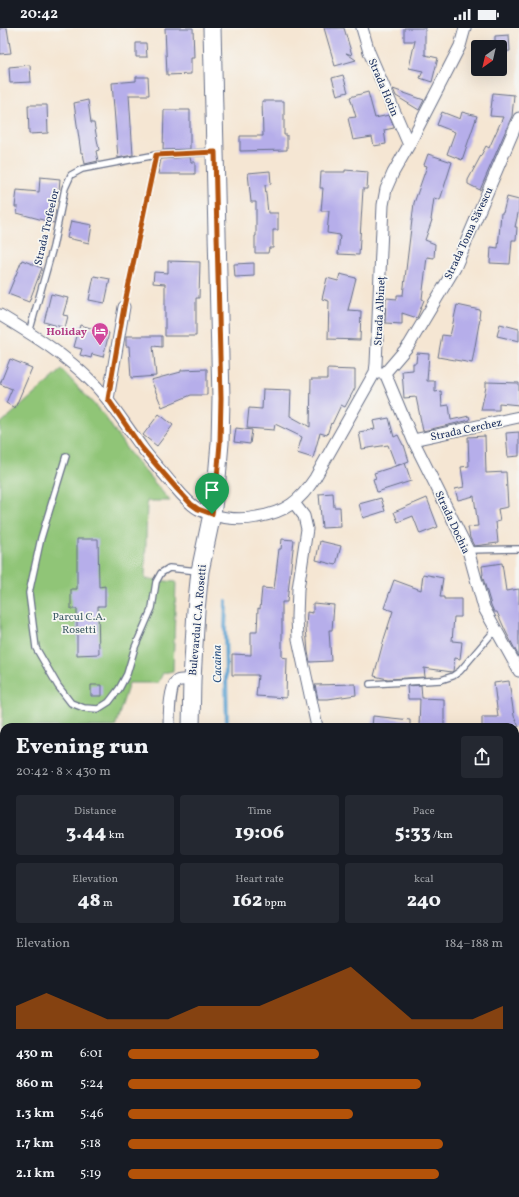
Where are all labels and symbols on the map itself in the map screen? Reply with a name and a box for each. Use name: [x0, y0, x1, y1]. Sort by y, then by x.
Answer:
north arrow: [471, 40, 507, 76]
street label: Strada Hotin: [364, 56, 402, 119]
street label: Strada Toma Săvescu: [441, 185, 497, 282]
street label: Strada Trofeelor: [31, 187, 64, 267]
street label: Strada Albineț: [371, 276, 390, 346]
hotel icon: Holiday: [90, 321, 110, 346]
place label: Holiday: [46, 325, 88, 340]
street label: Strada Cerchez: [429, 415, 504, 445]
pin: [195, 473, 229, 514]
street label: Strada Dochia: [431, 489, 473, 557]
street label: Bulevardul C.A. Rosetti: [186, 564, 211, 676]
park label: Parcul C.A. Rosetti: [52, 610, 106, 638]
water label: Cacaina: [210, 644, 226, 683]

